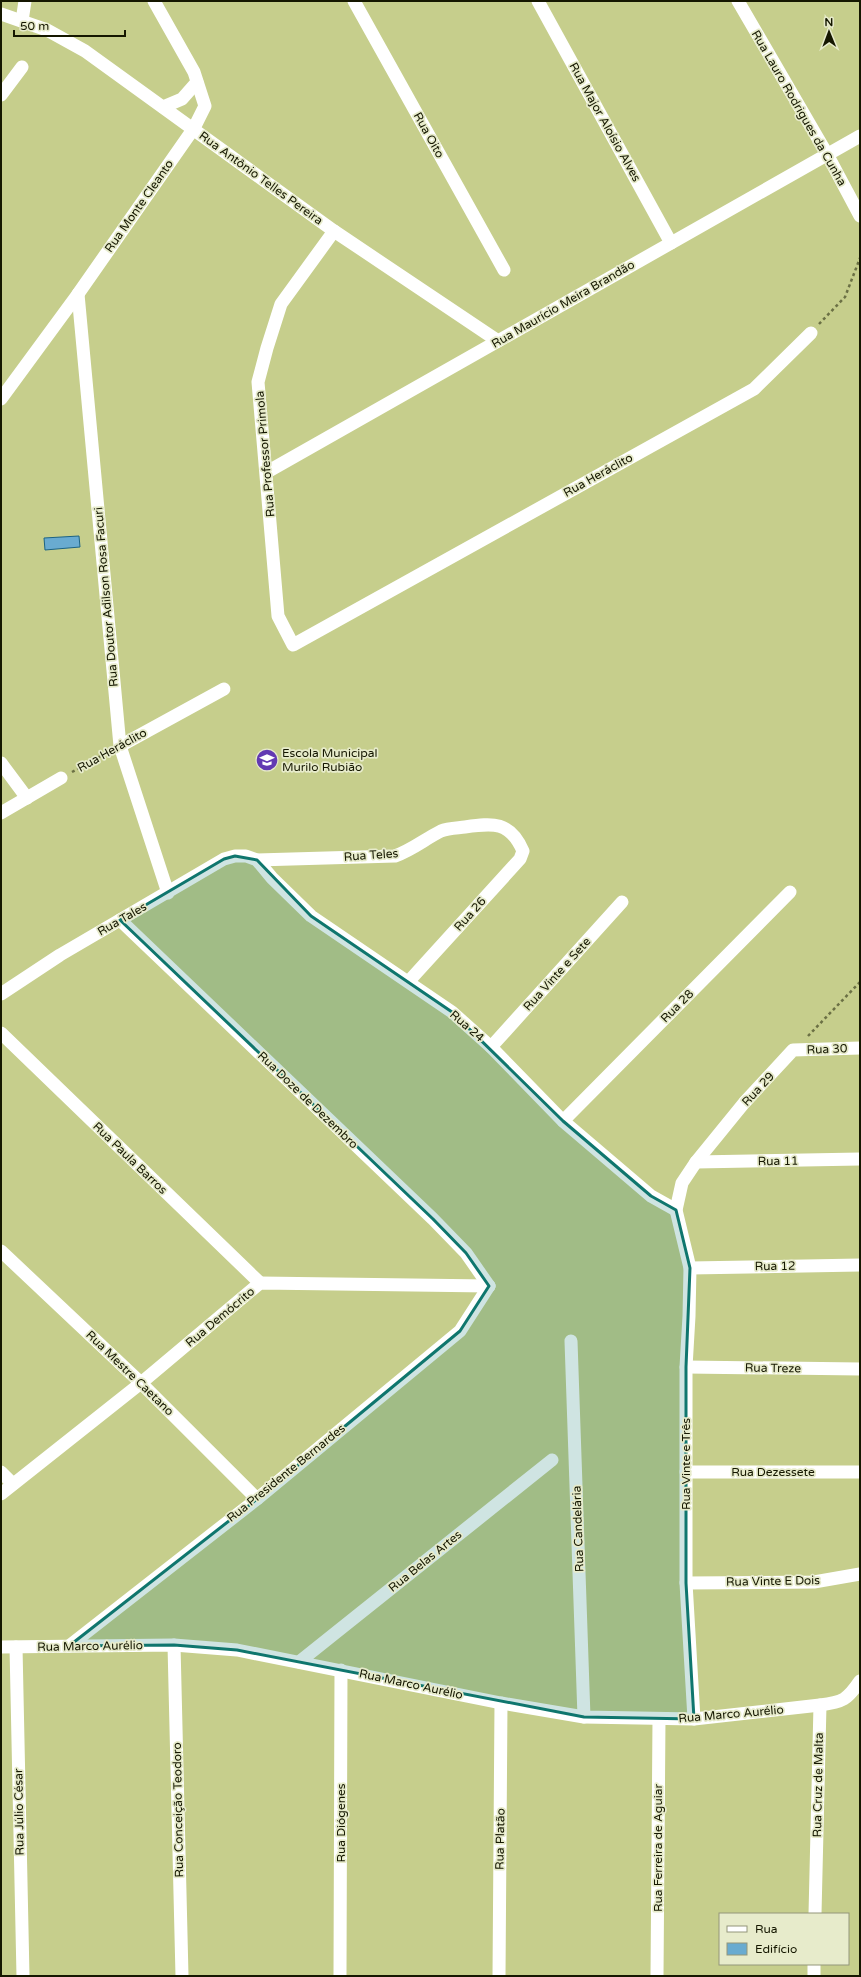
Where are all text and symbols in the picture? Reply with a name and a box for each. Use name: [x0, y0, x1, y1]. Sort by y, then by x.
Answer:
scale bar: [14, 12, 125, 38]
north arrow: [809, 12, 849, 52]
text: N: [824, 16, 833, 29]
text: 50 m: [20, 19, 49, 33]
street label: Rua Lauro Rodrigues da Cunha: [749, 28, 849, 188]
street label: Rua Major Aloísio Alves: [566, 60, 644, 184]
street label: Rua Oito: [411, 110, 447, 160]
street label: Rua Antônio Telles Pereira: [196, 128, 326, 228]
street label: Rua Monte Cleanto: [102, 157, 176, 255]
street label: Rua Maurício Meira Brandão: [489, 257, 637, 351]
street label: Rua Professor Primola: [253, 390, 277, 518]
street label: Rua Heráclito: [561, 450, 635, 500]
street label: Rua Doutor Adilson Rosa Facuri: [91, 507, 121, 687]
street label: Rua Heráclito: [75, 725, 149, 775]
place label: Escola Municipal Murilo Rubião: [282, 746, 378, 774]
school or university icon: Escola Municipal Murilo Rubião: [254, 747, 280, 773]
street label: Rua Teles: [343, 846, 399, 864]
street label: Rua 26: [451, 894, 489, 934]
street label: Rua Tales: [95, 899, 149, 939]
street label: Rua Vinte e Sete: [520, 934, 594, 1014]
street label: Rua 28: [658, 987, 696, 1025]
street label: Rua 24: [447, 1007, 487, 1045]
street label: Rua 30: [806, 1041, 848, 1057]
street label: Rua Doze de Dezembro: [255, 1048, 361, 1152]
street label: Rua 29: [739, 1069, 777, 1109]
street label: Rua Paula Barros: [90, 1119, 170, 1197]
street label: Rua 11: [757, 1154, 799, 1168]
street label: Rua 12: [754, 1259, 796, 1273]
street label: Rua Demócrito: [183, 1284, 257, 1350]
street label: Rua Mestre Caetano: [83, 1328, 177, 1418]
street label: Rua Treze: [745, 1361, 801, 1375]
street label: Rua Vinte e Três: [679, 1418, 693, 1510]
street label: Rua Presidente Bernardes: [224, 1421, 348, 1525]
street label: Rua Dezessete: [731, 1465, 815, 1479]
street label: Rua Candelária: [569, 1486, 587, 1572]
street label: Rua Belas Artes: [386, 1527, 465, 1595]
street label: Rua Vinte E Dois: [726, 1573, 820, 1589]
street label: Rua Marco Aurélio: [37, 1638, 143, 1654]
street label: Rua Marco Aurélio: [358, 1666, 464, 1702]
street label: Rua Marco Aurélio: [678, 1702, 784, 1726]
street label: Rua Cruz de Malta: [810, 1732, 826, 1838]
street label: Rua Conceição Teodoro: [170, 1742, 186, 1878]
street label: Rua Júlio César: [11, 1768, 27, 1856]
street label: Rua Diógenes: [334, 1783, 348, 1863]
street label: Rua Ferreira de Aguiar: [651, 1784, 665, 1912]
street label: Rua Platão: [492, 1808, 508, 1870]
legend: [719, 1913, 849, 1965]
text: Rua: [755, 1922, 778, 1936]
text: Edifício: [755, 1942, 797, 1956]

